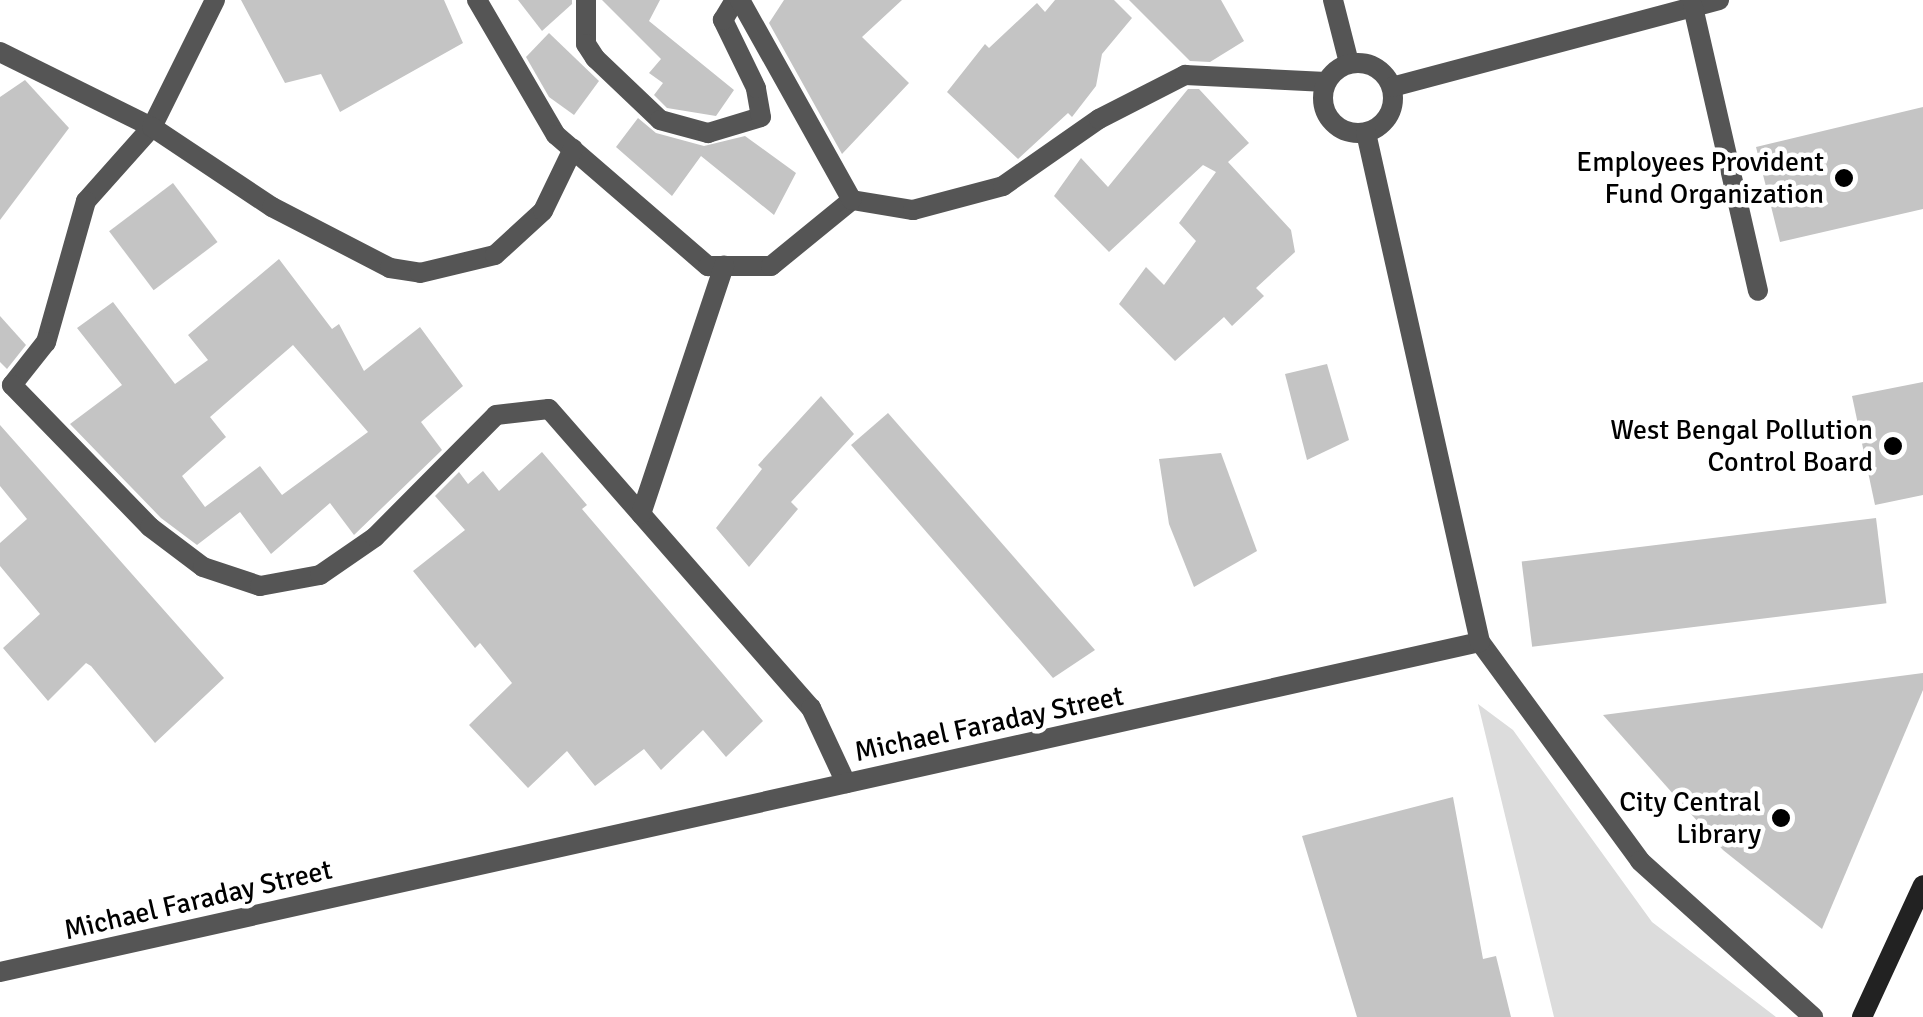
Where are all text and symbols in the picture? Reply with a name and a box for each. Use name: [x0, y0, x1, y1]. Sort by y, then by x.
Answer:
place label: Employees Provident Fund Organization: [1576, 145, 1824, 211]
marker: Employees Provident Fund Organization: [1833, 167, 1855, 189]
place label: West Bengal Pollution Control Board: [1610, 413, 1873, 479]
marker: West Bengal Pollution Control Board: [1882, 435, 1904, 457]
street label: Michael Faraday Street: [851, 679, 1127, 769]
place label: City Central Library: [1619, 785, 1761, 851]
marker: City Central Library: [1770, 807, 1792, 829]
street label: Michael Faraday Street: [61, 853, 335, 947]

